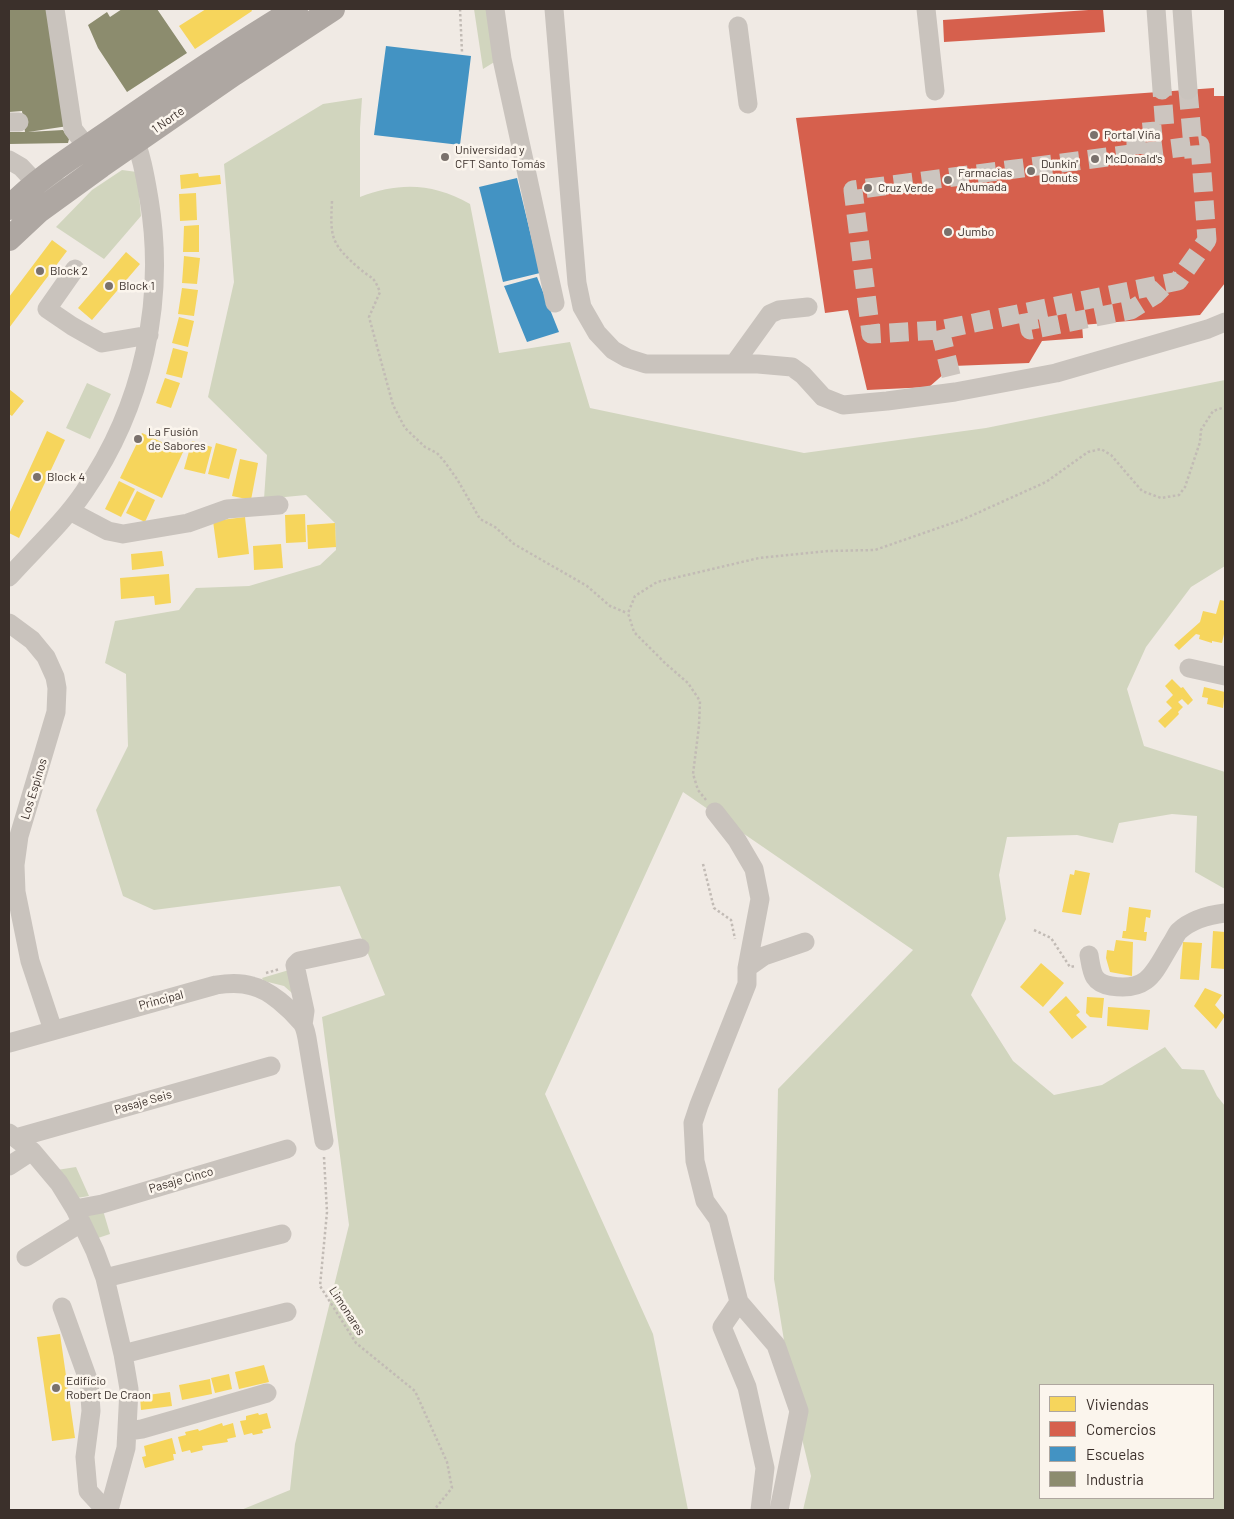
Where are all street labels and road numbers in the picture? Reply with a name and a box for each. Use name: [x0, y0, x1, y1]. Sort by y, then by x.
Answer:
street label: 1 Norte: [149, 104, 187, 136]
street label: Los Espinos: [18, 757, 50, 821]
street label: Principal: [137, 987, 185, 1013]
street label: Pasaje Seis: [113, 1087, 173, 1117]
street label: Pasaje Cinco: [147, 1164, 215, 1196]
street label: Limonares: [326, 1284, 368, 1338]

